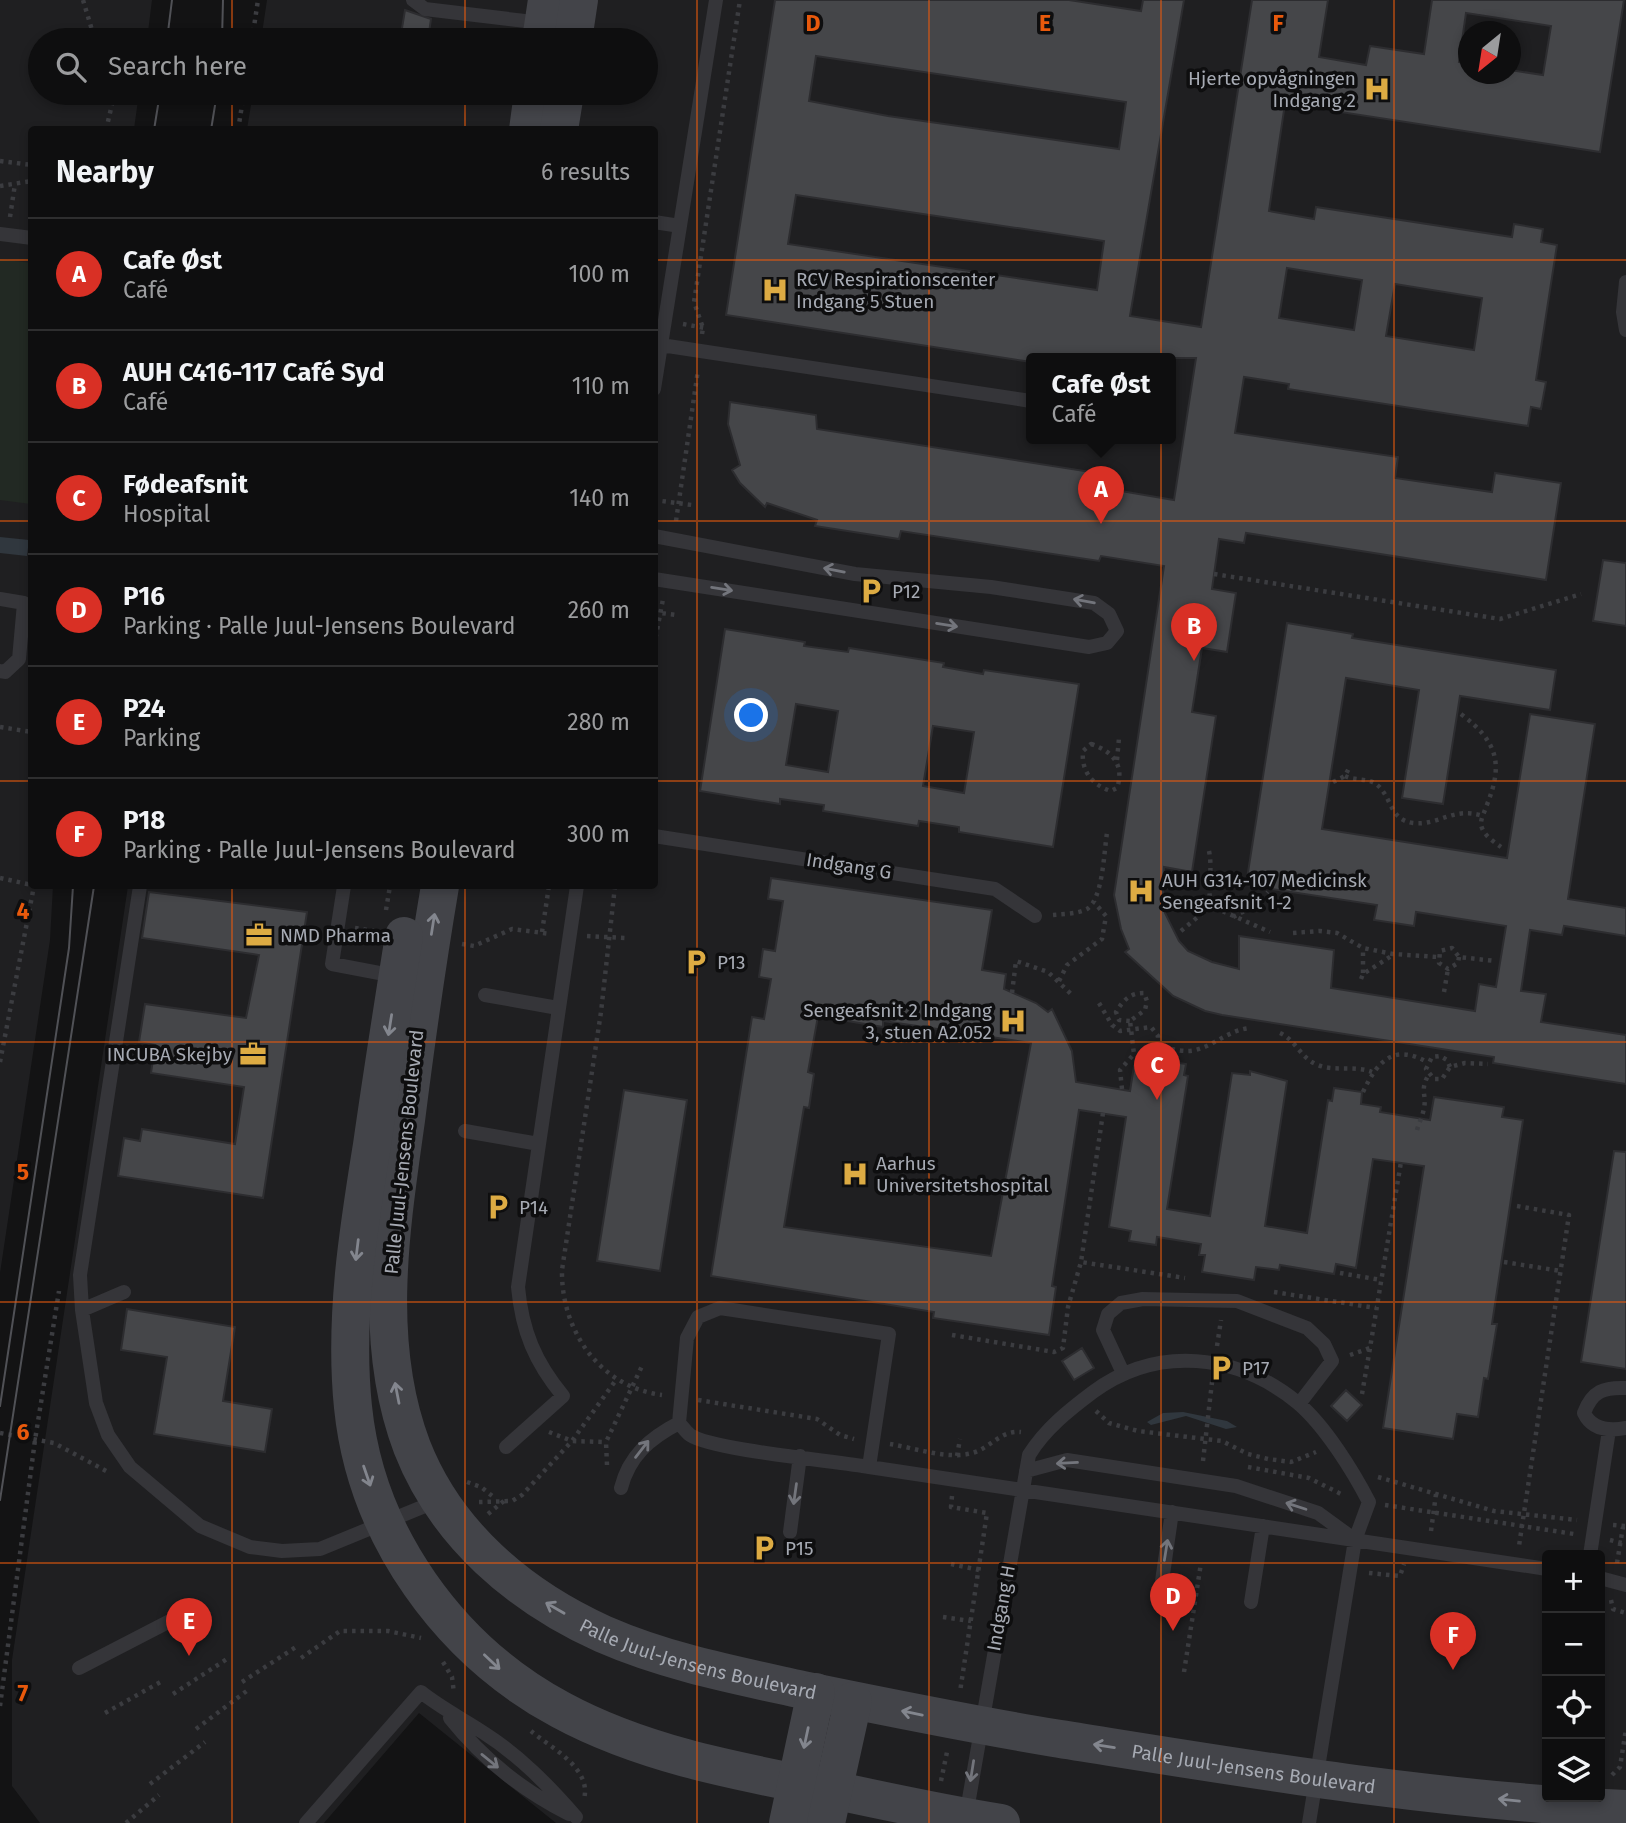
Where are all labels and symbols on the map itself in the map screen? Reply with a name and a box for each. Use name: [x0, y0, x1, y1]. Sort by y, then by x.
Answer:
text: D: [806, 9, 821, 37]
text: E: [1039, 9, 1051, 37]
text: F: [1272, 9, 1284, 37]
north arrow: [1458, 21, 1521, 84]
place label: Hjerte opvågningen Indgang 2: [1188, 67, 1356, 112]
hospital icon: Hjerte opvågningen Indgang 2: [1362, 74, 1392, 104]
place label: RCV Respirationscenter Indgang 5 Stuen: [796, 268, 996, 313]
hospital icon: RCV Respirationscenter Indgang 5 Stuen: [760, 275, 790, 305]
pin: A: [1078, 466, 1124, 524]
one-way arrow: [823, 563, 846, 576]
parking icon: P12: [856, 576, 886, 606]
place label: P12: [892, 580, 920, 603]
one-way arrow: [710, 583, 733, 596]
one-way arrow: [1073, 594, 1096, 608]
pin: B: [1171, 603, 1217, 661]
one-way arrow: [935, 619, 958, 632]
your location: [734, 698, 768, 732]
street label: Indgang G: [805, 848, 893, 884]
place label: AUH G314-107 Medicinsk Sengeafsnit 1-2: [1162, 869, 1367, 914]
hospital icon: AUH G314-107 Medicinsk Sengeafsnit 1-2: [1126, 876, 1156, 906]
text: 4: [17, 897, 30, 925]
one-way arrow: [427, 913, 440, 936]
office icon: NMD Pharma: [244, 920, 274, 950]
place label: NMD Pharma: [280, 924, 391, 947]
parking icon: P13: [681, 947, 711, 977]
place label: P13: [717, 951, 745, 974]
place label: Sengeafsnit 2 Indgang 3, stuen A2.052: [803, 999, 992, 1044]
hospital icon: Sengeafsnit 2 Indgang 3, stuen A2.052: [998, 1006, 1028, 1036]
one-way arrow: [383, 1014, 396, 1036]
street label: Palle Juul-Jensens Boulevard: [380, 1029, 428, 1275]
office icon: INCUBA Skejby: [238, 1039, 268, 1069]
pin: C: [1134, 1042, 1180, 1100]
place label: INCUBA Skejby: [107, 1043, 233, 1066]
place label: Aarhus Universitetshospital: [876, 1152, 1049, 1197]
text: 5: [17, 1158, 29, 1186]
hospital icon: Aarhus Universitetshospital: [840, 1159, 870, 1189]
parking icon: P14: [483, 1192, 513, 1222]
place label: P14: [519, 1196, 548, 1219]
one-way arrow: [350, 1239, 363, 1261]
parking icon: P17: [1206, 1353, 1236, 1383]
place label: P17: [1242, 1357, 1269, 1380]
one-way arrow: [389, 1382, 403, 1405]
text: 6: [17, 1418, 30, 1446]
one-way arrow: [635, 1440, 650, 1458]
one-way arrow: [1056, 1456, 1079, 1469]
one-way arrow: [361, 1465, 374, 1487]
one-way arrow: [789, 1482, 802, 1505]
one-way arrow: [1286, 1499, 1308, 1511]
parking icon: P15: [749, 1533, 779, 1563]
place label: P15: [785, 1537, 814, 1560]
one-way arrow: [1160, 1539, 1173, 1562]
street label: Indgang H: [982, 1563, 1020, 1653]
pin: D: [1150, 1573, 1196, 1631]
pin: E: [166, 1598, 212, 1656]
one-way arrow: [545, 1601, 566, 1614]
pin: F: [1430, 1612, 1476, 1670]
street label: Palle Juul-Jensens Boulevard: [576, 1613, 819, 1704]
one-way arrow: [483, 1653, 500, 1670]
text: 7: [18, 1679, 29, 1707]
one-way arrow: [902, 1706, 924, 1719]
one-way arrow: [798, 1726, 812, 1749]
one-way arrow: [1093, 1739, 1116, 1752]
street label: Palle Juul-Jensens Boulevard: [1130, 1739, 1377, 1798]
one-way arrow: [480, 1753, 498, 1769]
one-way arrow: [966, 1760, 979, 1782]
one-way arrow: [1498, 1793, 1521, 1806]

